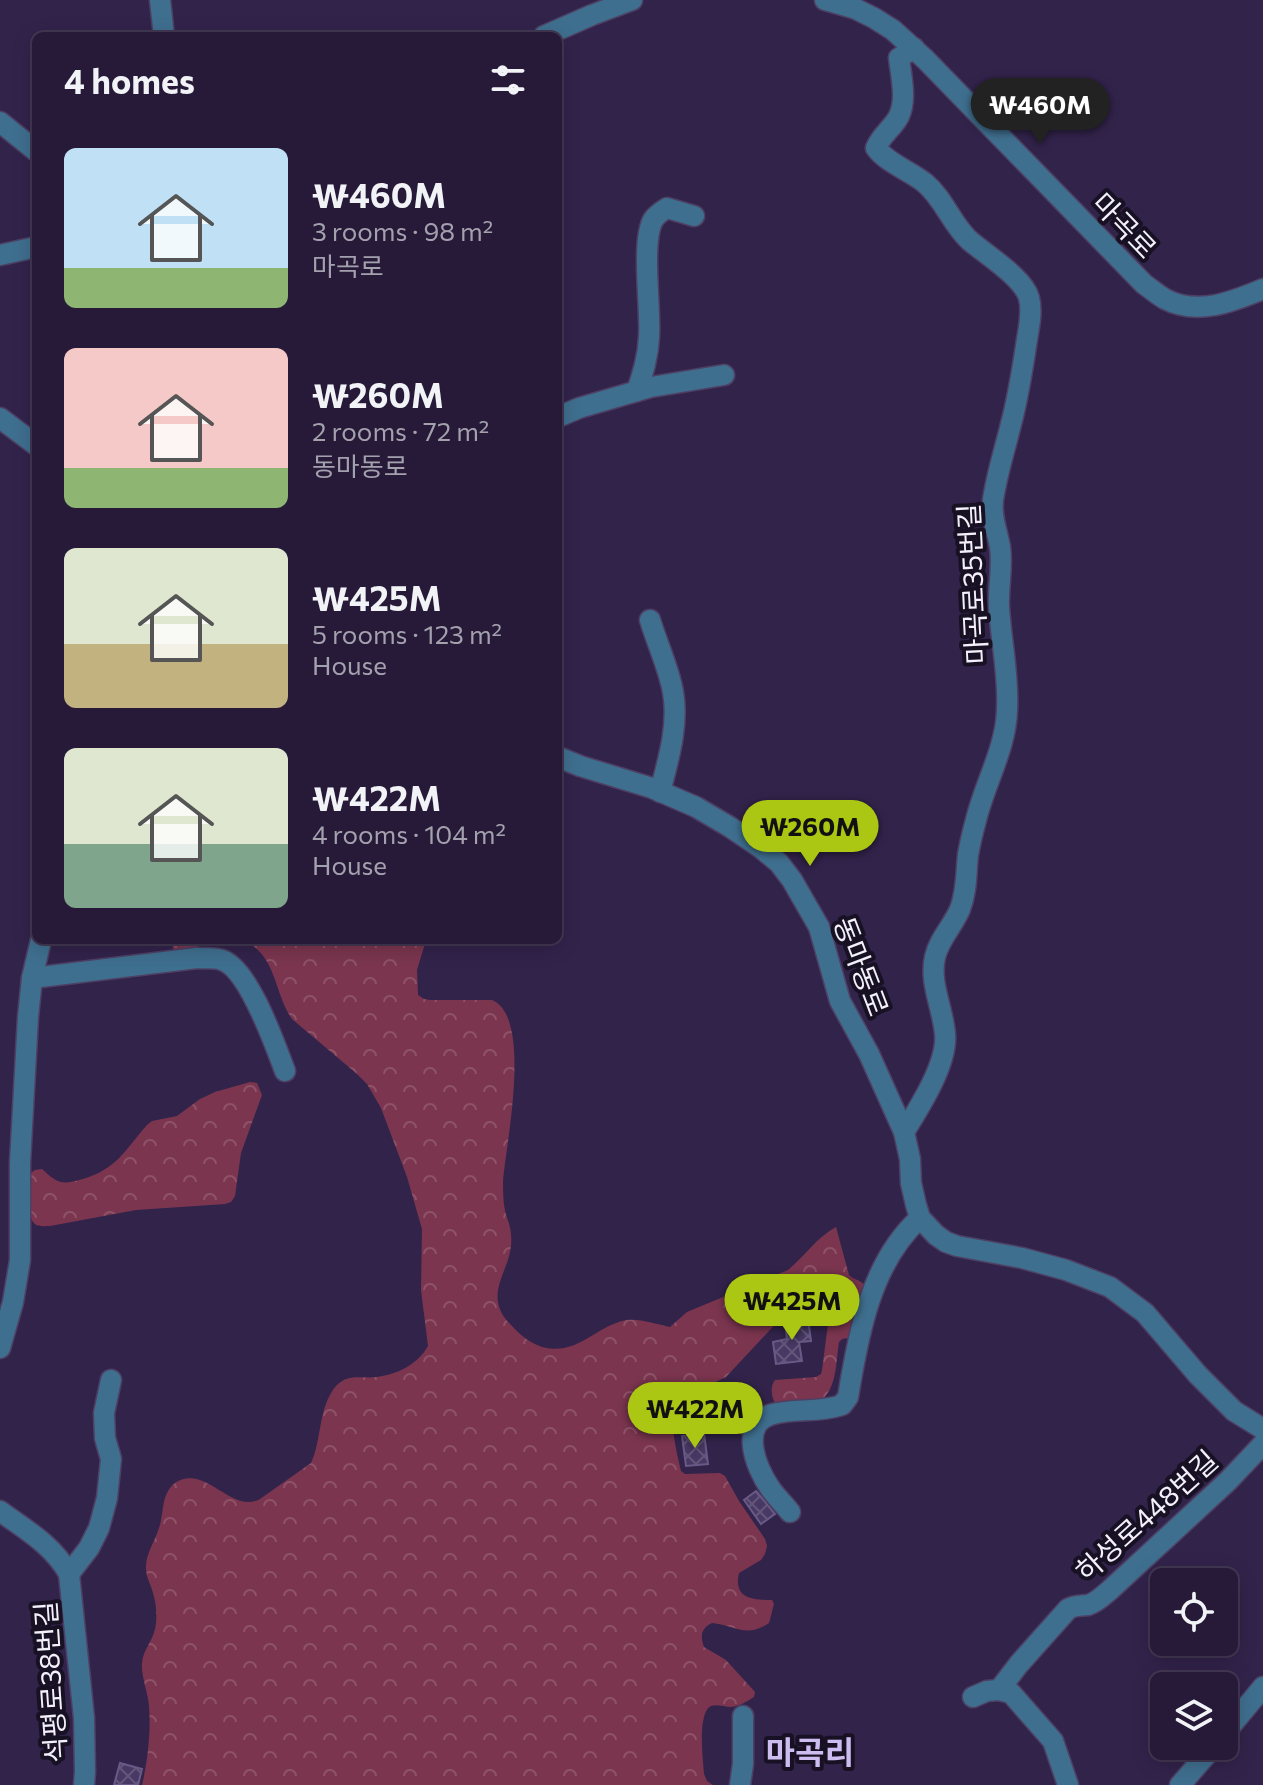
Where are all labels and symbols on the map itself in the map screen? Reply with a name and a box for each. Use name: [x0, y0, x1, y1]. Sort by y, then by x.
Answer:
pin: ₩460M: [984, 78, 1096, 146]
street label: 마곡로: [1086, 185, 1164, 265]
street label: 마곡로35번길: [951, 503, 993, 665]
pin: ₩260M: [754, 800, 866, 868]
street label: 동마동로: [828, 912, 896, 1020]
pin: ₩425M: [736, 1274, 848, 1342]
pin: ₩422M: [639, 1382, 751, 1450]
street label: 하성로448번길: [1068, 1442, 1224, 1588]
street label: 석평로38번길: [27, 1600, 73, 1764]
district label: 마곡리: [766, 1731, 854, 1771]

